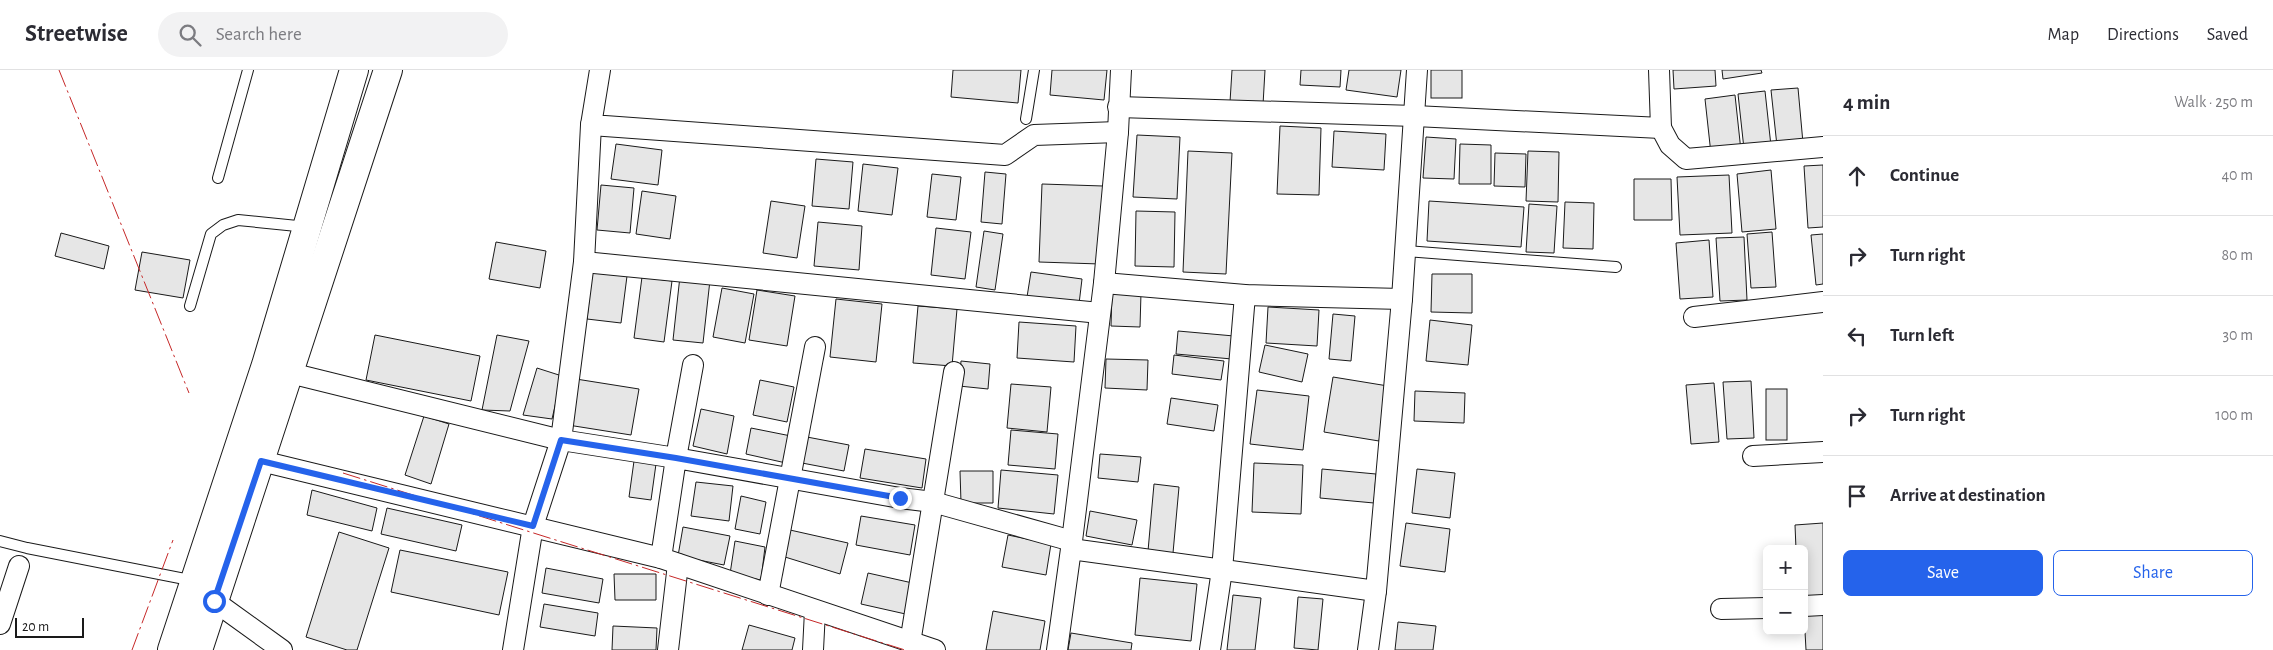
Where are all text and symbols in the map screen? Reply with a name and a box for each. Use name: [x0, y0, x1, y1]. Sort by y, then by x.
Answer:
search box: [158, 12, 508, 57]
icon: search: [176, 21, 204, 49]
text: Streetwise: [25, 22, 128, 46]
text: Search here: [216, 25, 302, 44]
text: Map: [2048, 26, 2079, 44]
text: Directions: [2107, 26, 2179, 44]
text: Saved: [2207, 26, 2248, 44]
text: 4 min: [1843, 92, 1890, 113]
text: Walk · 250 m: [2174, 94, 2253, 110]
icon: ahead: [1843, 162, 1871, 190]
text: Continue: [1890, 166, 1959, 185]
text: 40 m: [2221, 167, 2253, 183]
icon: right: [1843, 242, 1871, 270]
text: Turn right: [1890, 246, 1965, 265]
text: 80 m: [2222, 247, 2253, 263]
icon: left: [1843, 322, 1871, 350]
text: Turn left: [1890, 326, 1954, 345]
text: 30 m: [2223, 327, 2253, 343]
icon: right: [1843, 402, 1871, 430]
text: Turn right: [1890, 406, 1965, 425]
text: 100 m: [2215, 407, 2253, 423]
icon: arrive: [1843, 482, 1871, 510]
text: Arrive at destination: [1890, 486, 2046, 505]
route end: [889, 487, 912, 510]
map controls: [1763, 545, 1808, 635]
button: +: [1763, 545, 1808, 590]
button: Save: [1843, 550, 2043, 596]
button: Share: [2053, 550, 2253, 596]
route start: [203, 590, 226, 613]
button: −: [1763, 590, 1808, 635]
scale bar: [15, 615, 84, 638]
text: 20 m: [22, 620, 49, 634]

